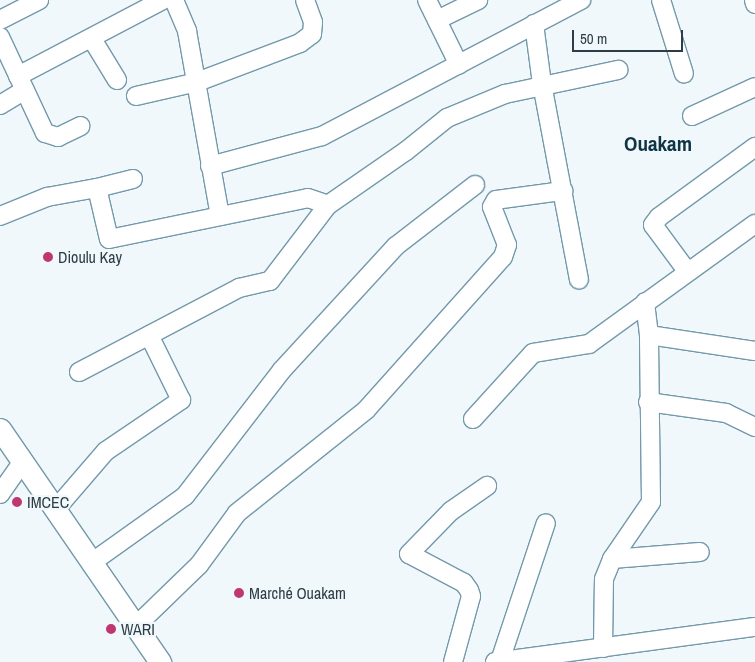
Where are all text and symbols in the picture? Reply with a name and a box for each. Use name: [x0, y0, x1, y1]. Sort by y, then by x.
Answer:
scale bar: [575, 20, 686, 52]
text: 50 m: [580, 28, 607, 49]
district label: Ouakam: [624, 131, 692, 157]
place label: Dioulu Kay: [58, 247, 122, 267]
marker: Dioulu Kay: [42, 251, 54, 263]
place label: IMCEC: [27, 492, 69, 512]
marker: IMCEC: [11, 496, 23, 508]
place label: Marché Ouakam: [249, 583, 346, 603]
marker: Marché Ouakam: [233, 587, 245, 599]
place label: WARI: [121, 619, 155, 639]
marker: WARI: [105, 623, 117, 635]

